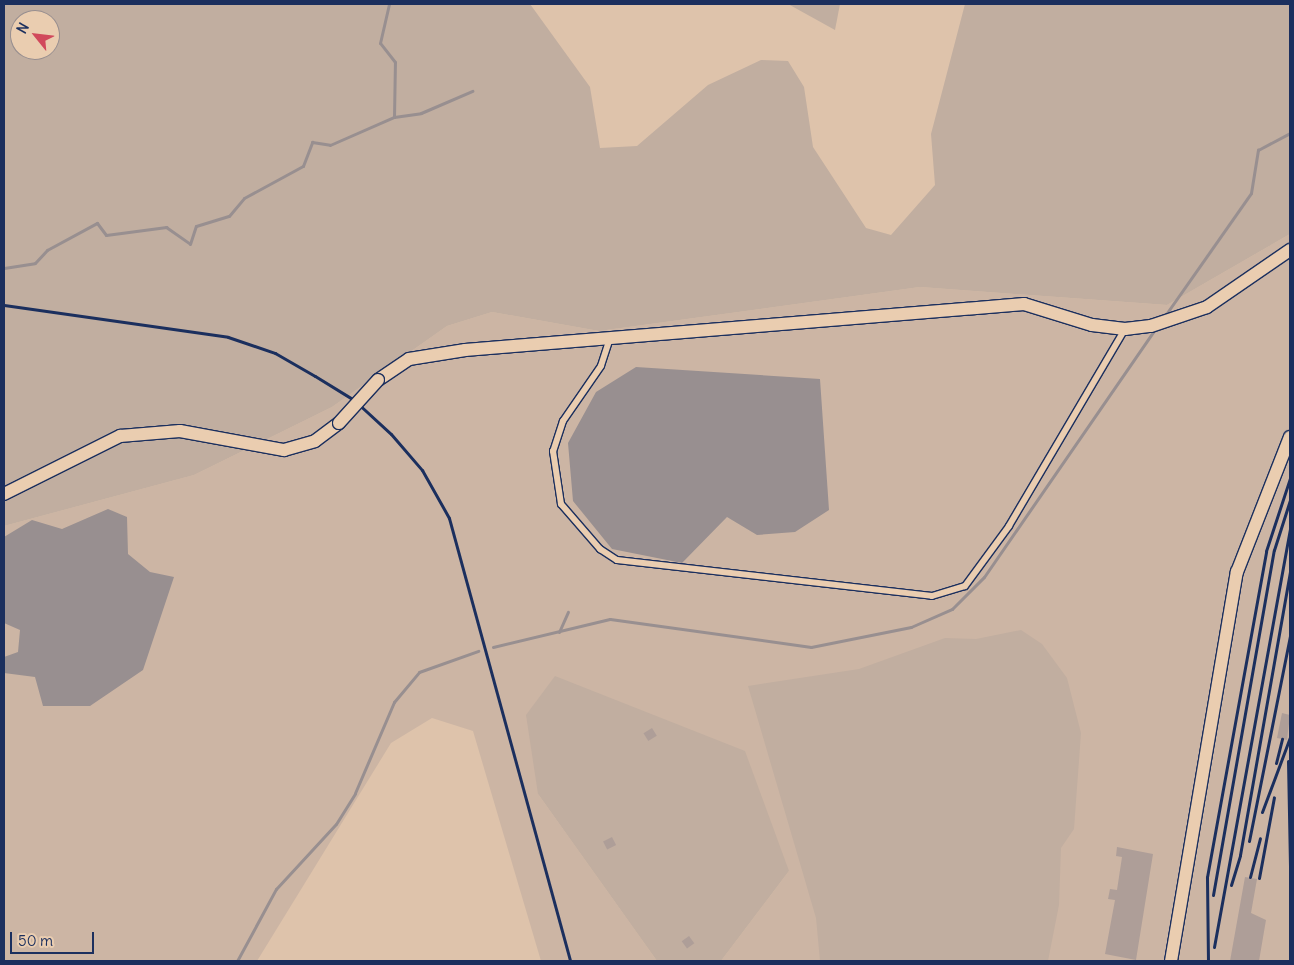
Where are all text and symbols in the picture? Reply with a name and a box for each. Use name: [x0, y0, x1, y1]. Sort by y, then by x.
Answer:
north arrow: [10, 10, 60, 60]
text: N: [13, 20, 33, 37]
scale bar: [12, 922, 96, 954]
text: 50 m: [18, 931, 53, 950]

